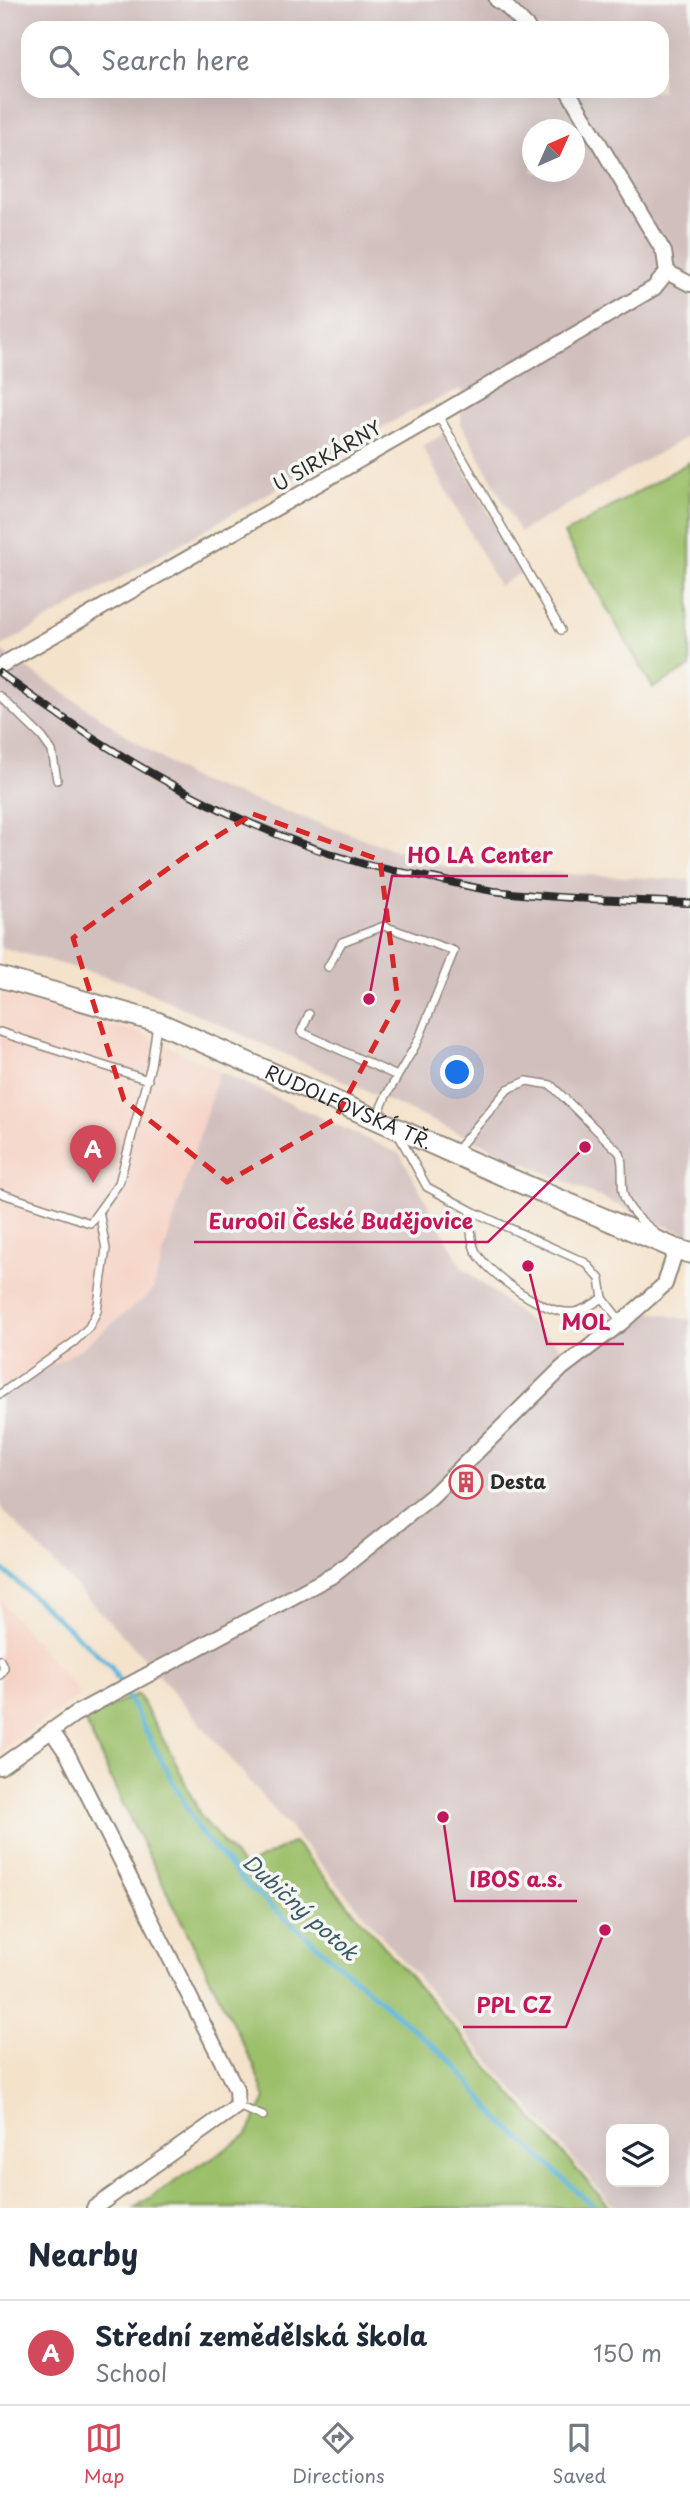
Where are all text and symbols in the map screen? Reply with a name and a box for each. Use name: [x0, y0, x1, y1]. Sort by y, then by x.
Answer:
search box: [21, 21, 669, 98]
text: Search here: [101, 40, 250, 79]
icon: search: [45, 41, 83, 79]
north arrow: [522, 119, 585, 182]
street label: U SIRKÁRNY: [267, 413, 386, 497]
callout: HO LA Center: [392, 834, 568, 876]
text: HO LA Center: [407, 838, 553, 870]
your location: [440, 1055, 474, 1089]
street label: RUDOLFOVSKÁ TŘ.: [261, 1057, 437, 1156]
pin: A: [70, 1125, 116, 1183]
callout: EuroOil České Budějovice: [194, 1200, 488, 1242]
text: EuroOil České Budějovice: [209, 1204, 473, 1236]
callout: MOL: [547, 1302, 624, 1344]
text: MOL: [561, 1305, 611, 1337]
building icon: Desta: [447, 1463, 485, 1501]
place label: Desta: [490, 1467, 546, 1495]
water label: Dubičný potok: [236, 1846, 367, 1968]
callout: IBOS a.s.: [455, 1859, 577, 1901]
text: IBOS a.s.: [469, 1862, 563, 1894]
callout: PPL CZ: [463, 1985, 566, 2027]
text: PPL CZ: [476, 1988, 552, 2020]
map controls: [606, 2124, 669, 2187]
button: layers: [606, 2124, 669, 2187]
text: Nearby: [28, 2231, 138, 2276]
text: Střední zemědělská škola: [95, 2316, 427, 2355]
text: A: [42, 2335, 60, 2370]
text: 150 m: [593, 2335, 662, 2370]
text: School: [95, 2355, 167, 2390]
tab: Map: [84, 2419, 124, 2489]
tab: Directions: [292, 2419, 385, 2489]
tab: Saved: [552, 2419, 606, 2489]

